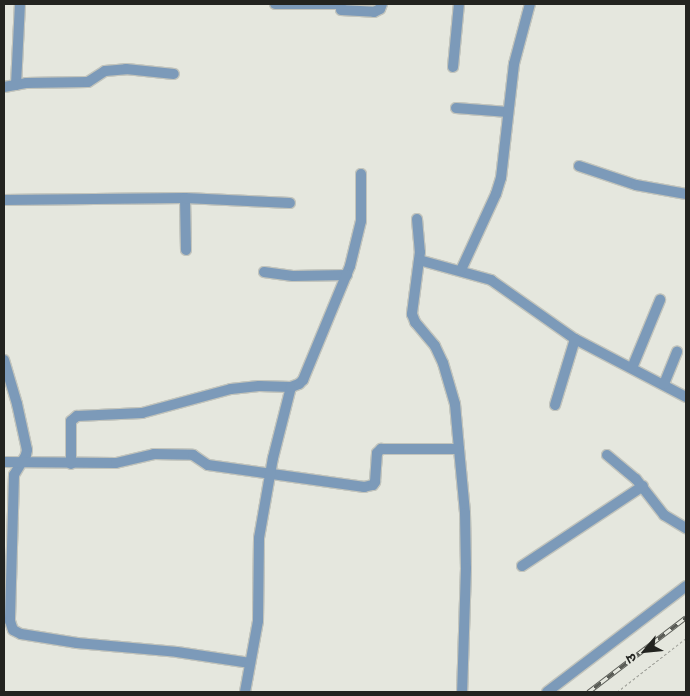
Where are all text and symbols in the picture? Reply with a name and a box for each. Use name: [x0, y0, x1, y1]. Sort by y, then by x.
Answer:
north arrow: [620, 626, 670, 676]
text: उ: [622, 651, 641, 666]

